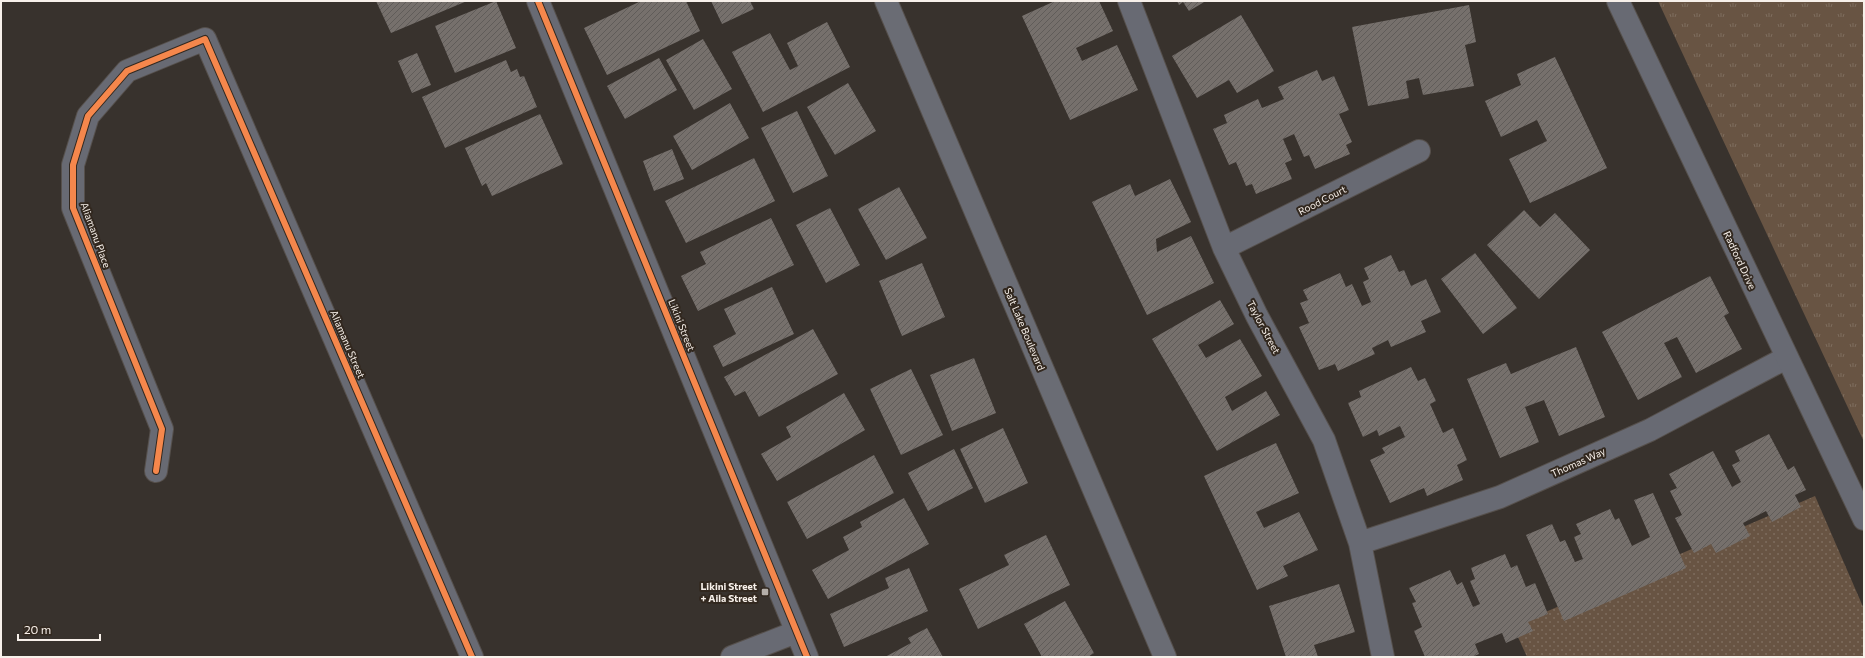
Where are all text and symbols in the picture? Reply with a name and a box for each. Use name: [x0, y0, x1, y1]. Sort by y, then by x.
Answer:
street label: Rood Court: [1296, 183, 1348, 217]
street label: Aliamanu Place: [79, 201, 113, 269]
street label: Radford Drive: [1721, 229, 1759, 291]
street label: Salt Lake Boulevard: [1002, 286, 1048, 372]
street label: Likini Street: [666, 297, 698, 353]
street label: Taylor Street: [1245, 298, 1283, 356]
street label: Aliamanu Street: [328, 308, 368, 380]
street label: Thomas Way: [1549, 445, 1607, 479]
place label: Likini Street + Aila Street: [700, 580, 757, 604]
marker: Likini Street + Aila Street: [760, 587, 770, 597]
scale bar: [18, 616, 100, 642]
text: 20 m: [24, 622, 51, 636]

